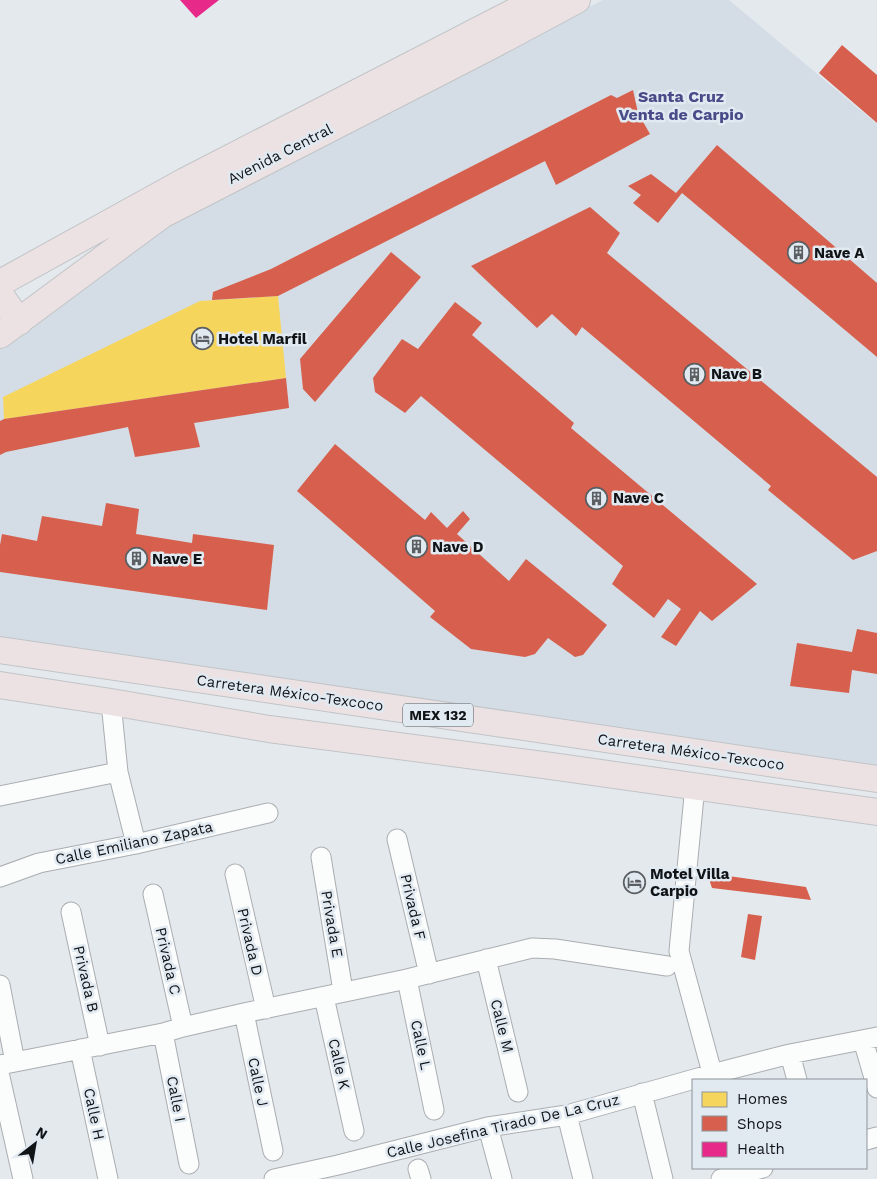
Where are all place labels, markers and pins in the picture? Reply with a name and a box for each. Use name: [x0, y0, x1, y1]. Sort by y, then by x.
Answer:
building icon: Nave A: [786, 241, 810, 265]
place label: Nave A: [814, 244, 865, 262]
hotel icon: Hotel Marfil: [190, 327, 214, 351]
place label: Hotel Marfil: [218, 330, 307, 348]
building icon: Nave B: [683, 362, 707, 386]
place label: Nave B: [711, 365, 762, 383]
building icon: Nave C: [585, 486, 609, 510]
place label: Nave C: [613, 489, 664, 507]
building icon: Nave D: [404, 535, 428, 559]
place label: Nave D: [432, 538, 484, 556]
building icon: Nave E: [124, 547, 148, 571]
place label: Nave E: [152, 550, 202, 568]
place label: Motel Villa Carpio: [650, 865, 730, 900]
hotel icon: Motel Villa Carpio: [622, 871, 646, 895]

